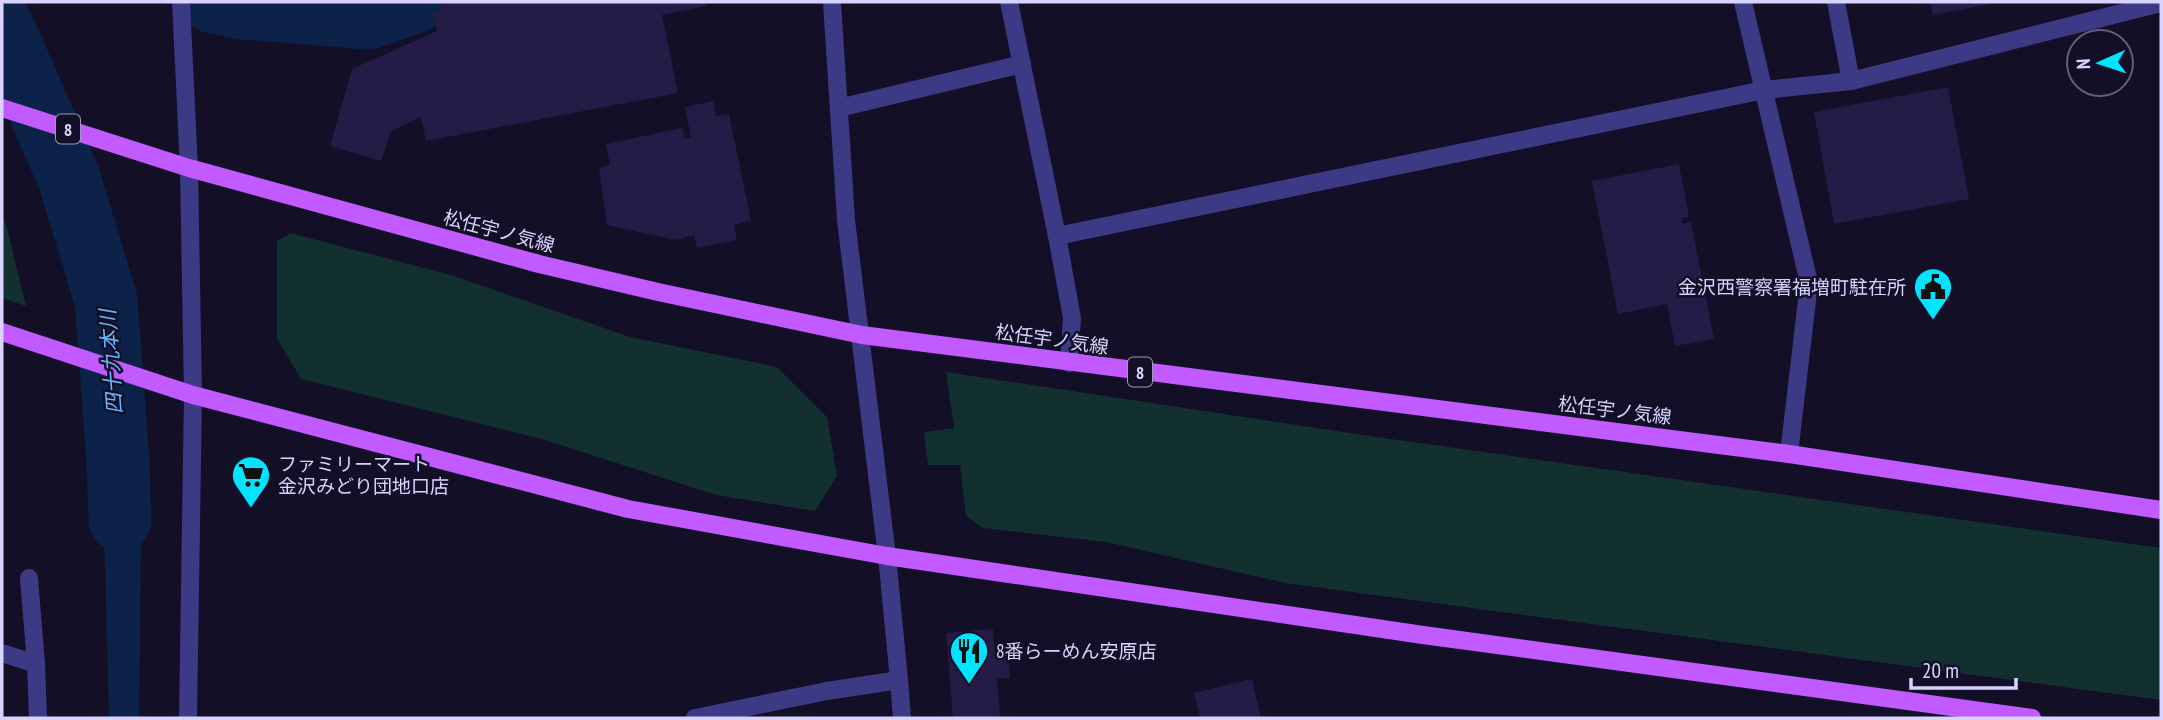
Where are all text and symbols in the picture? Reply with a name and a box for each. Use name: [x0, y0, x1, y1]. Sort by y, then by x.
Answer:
north arrow: [2065, 28, 2135, 98]
text: N: [2071, 58, 2095, 70]
road number: 8: [56, 114, 80, 144]
street label: 松任宇ノ気線: [441, 205, 557, 257]
public building icon: 金沢西警察署福増町駐在所: [1912, 266, 1954, 321]
place label: 金沢西警察署福増町駐在所: [1678, 275, 1906, 299]
water label: 四十九本川: [94, 307, 128, 415]
street label: 松任宇ノ気線: [994, 319, 1110, 359]
road number: 8: [1128, 358, 1152, 386]
street label: 松任宇ノ気線: [1557, 391, 1673, 429]
place label: ファミリーマート 金沢みどり団地口店: [278, 452, 449, 498]
supermarket icon: ファミリーマート 金沢みどり団地口店: [230, 454, 272, 509]
restaurant icon: 8番らーめん安原店: [948, 630, 990, 685]
place label: 8番らーめん安原店: [996, 639, 1157, 663]
scale bar: [1911, 646, 2016, 690]
text: 20 m: [1922, 657, 1959, 684]

